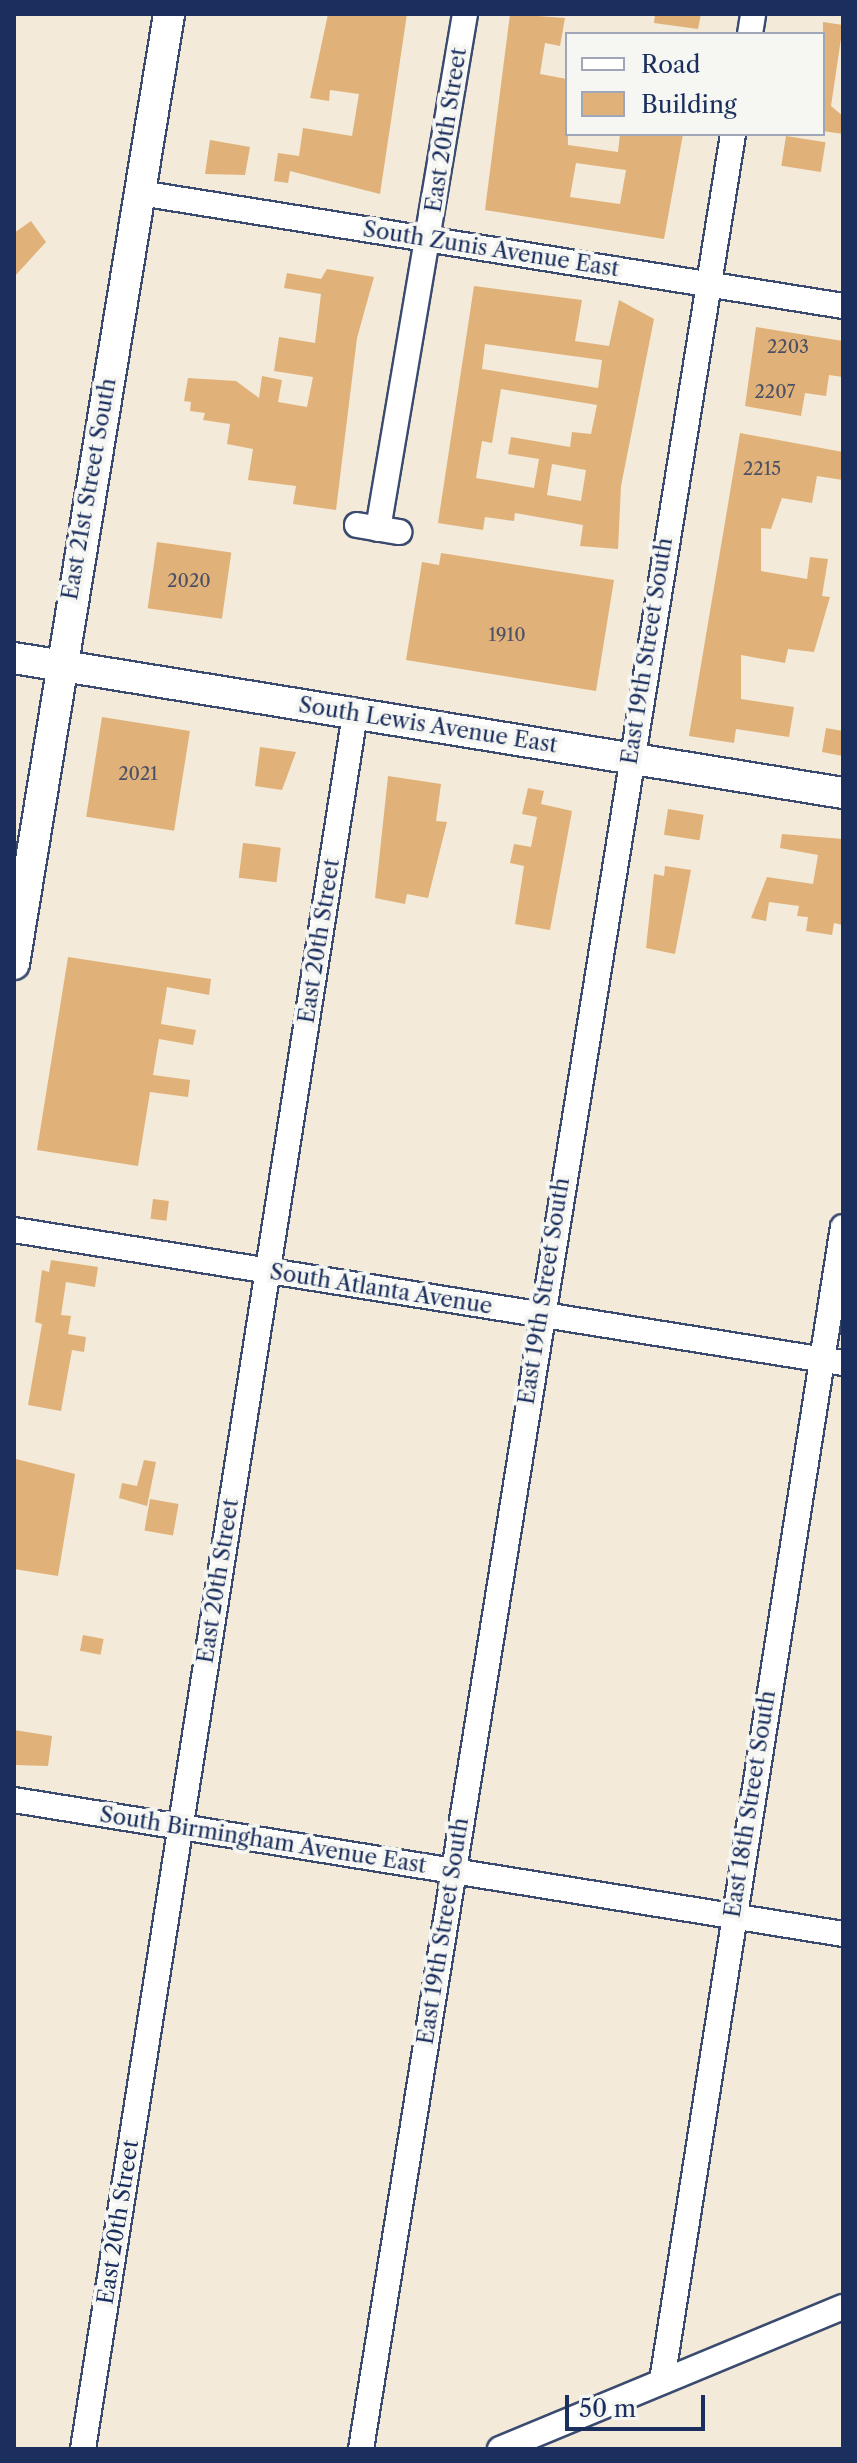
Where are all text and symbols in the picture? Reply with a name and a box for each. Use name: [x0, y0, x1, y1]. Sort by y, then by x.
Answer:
legend: [565, 32, 825, 136]
street label: East 20th Street: [420, 46, 472, 214]
text: Road: [641, 50, 700, 79]
text: Building: [641, 90, 737, 119]
street label: South Zunis Avenue East: [361, 216, 621, 282]
house number: 2203: [767, 336, 809, 358]
street label: East 21st Street South: [56, 376, 122, 602]
house number: 2207: [755, 381, 795, 403]
house number: 2215: [743, 458, 781, 480]
street label: East 19th Street South: [616, 536, 678, 766]
house number: 2020: [167, 570, 211, 592]
house number: 1910: [488, 624, 526, 646]
street label: South Lewis Avenue East: [296, 691, 560, 759]
house number: 2021: [118, 763, 158, 785]
street label: East 20th Street: [293, 857, 345, 1025]
street label: East 19th Street South: [513, 1176, 575, 1406]
street label: South Atlanta Avenue: [267, 1258, 495, 1320]
street label: East 20th Street: [192, 1497, 244, 1665]
street label: East 18th Street South: [719, 1689, 781, 1919]
street label: South Birmingham Avenue East: [97, 1801, 429, 1879]
street label: East 19th Street South: [412, 1816, 474, 2046]
street label: East 20th Street: [92, 2138, 144, 2306]
scale bar: [569, 2379, 709, 2429]
text: 50 m: [579, 2394, 636, 2423]

